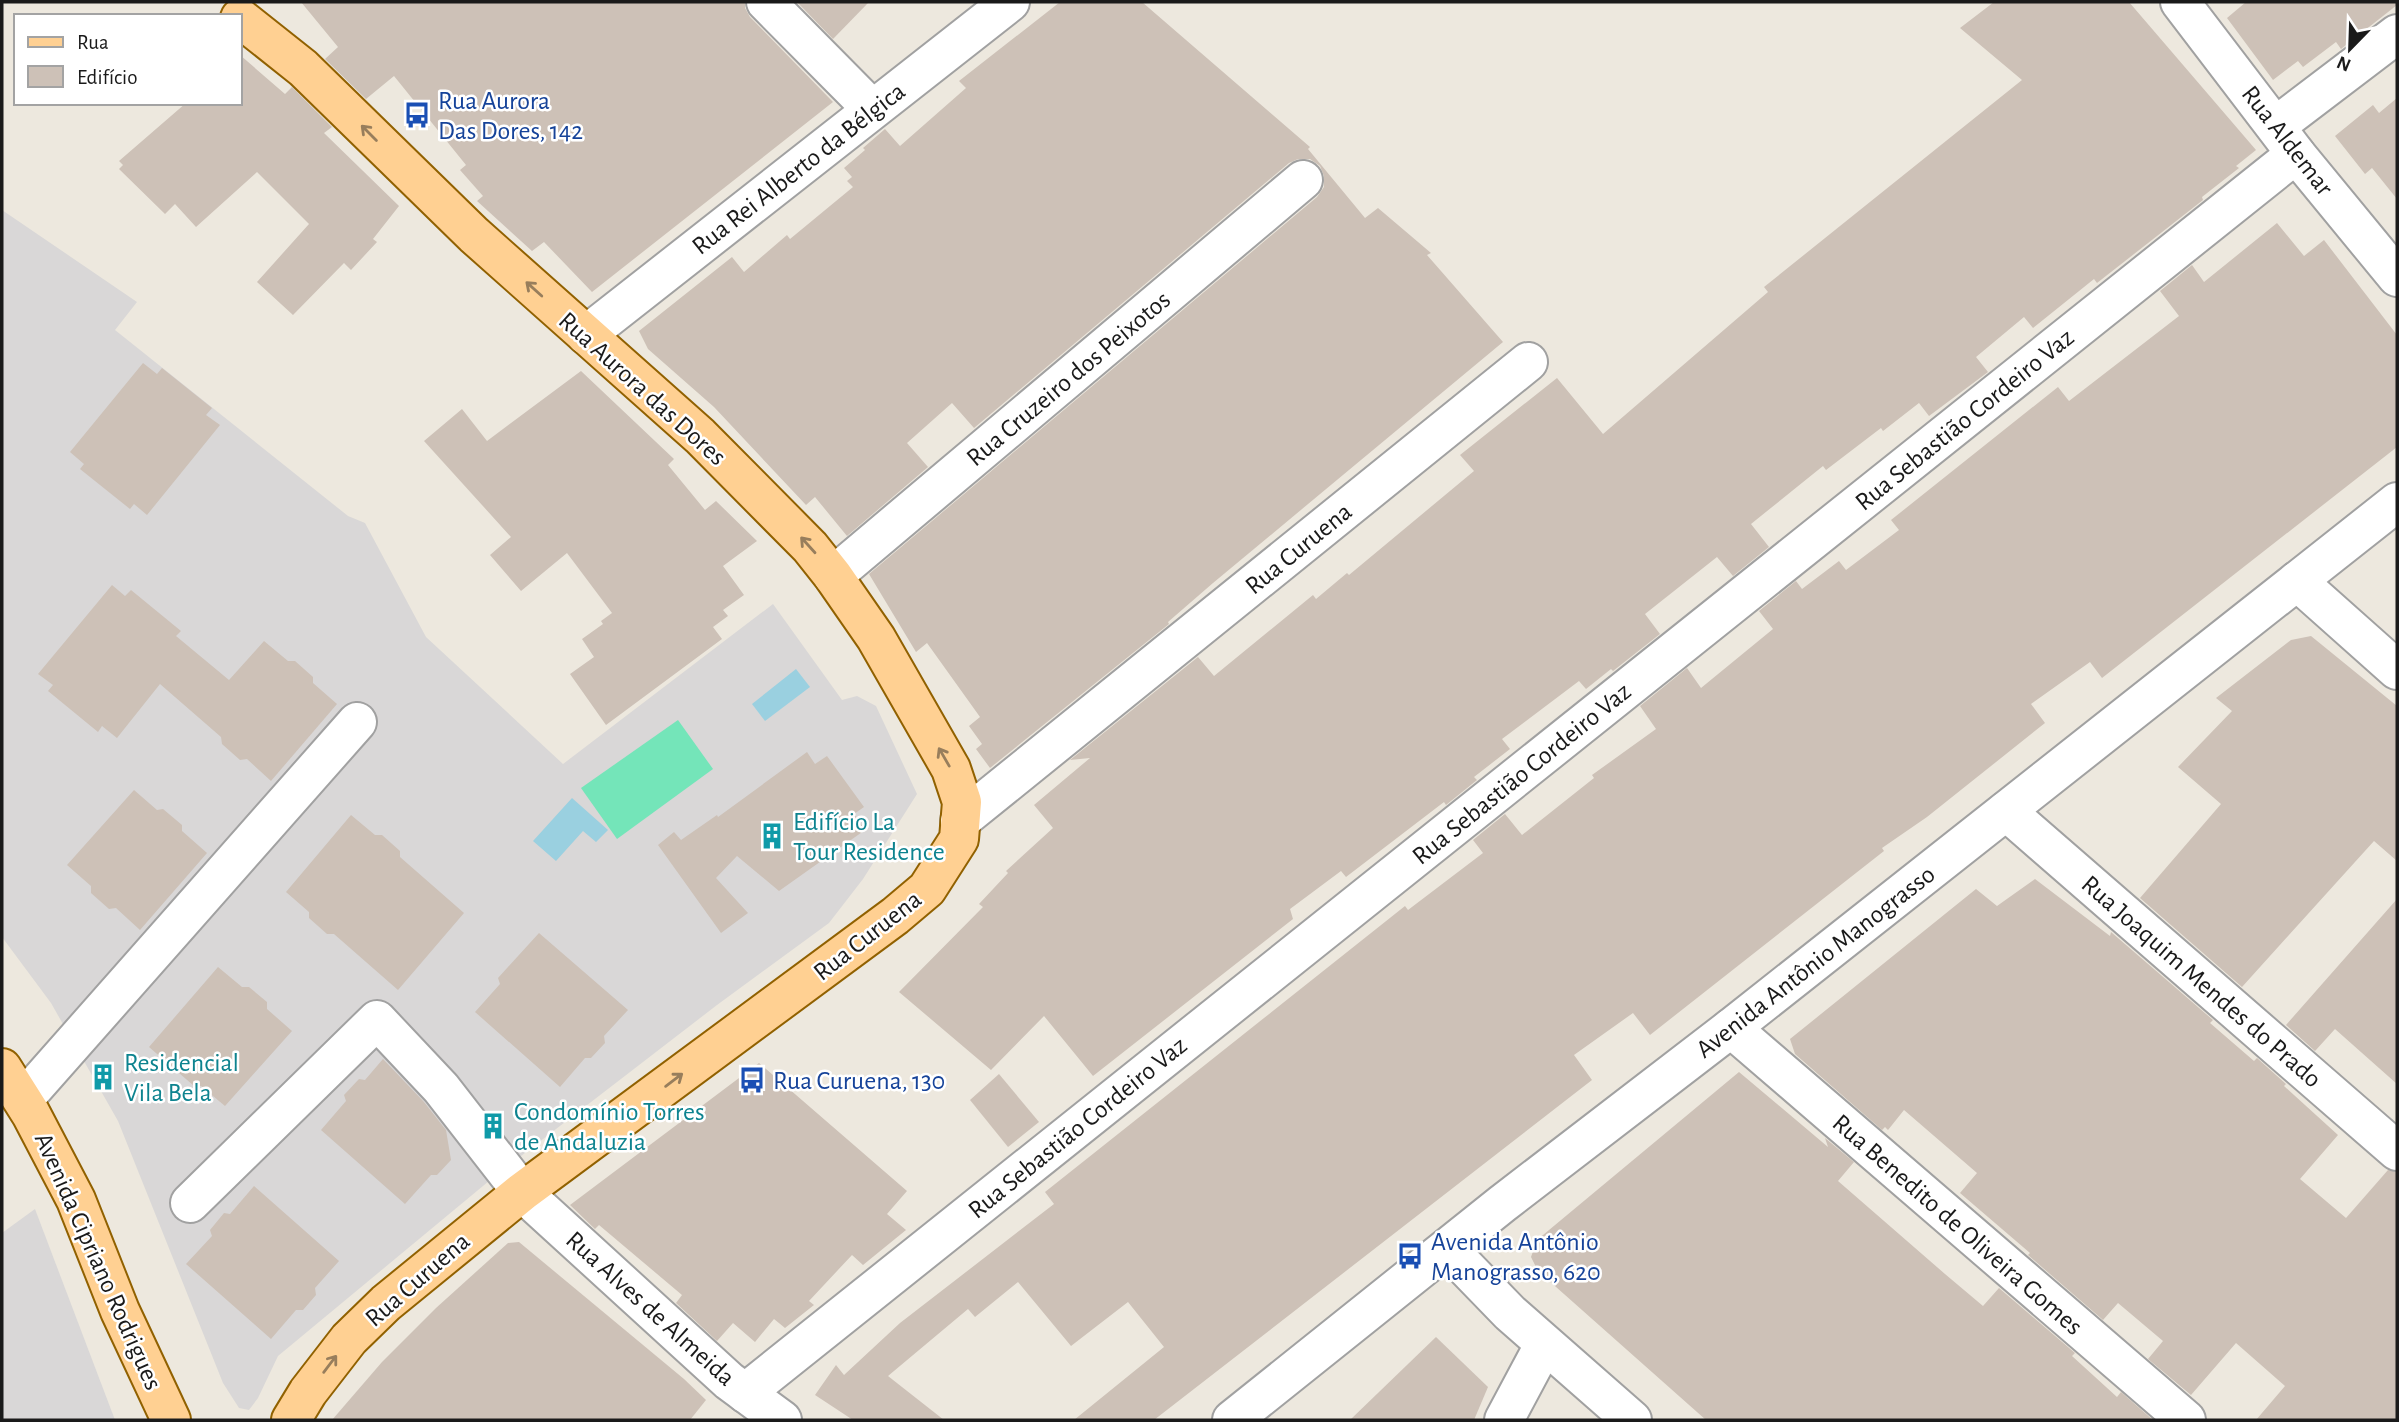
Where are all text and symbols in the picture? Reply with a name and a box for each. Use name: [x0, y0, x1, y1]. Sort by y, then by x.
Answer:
legend: [14, 14, 242, 105]
north arrow: [2315, 14, 2385, 84]
text: Rua: [77, 32, 109, 53]
text: N: [2334, 52, 2354, 75]
text: Edifício: [77, 67, 137, 88]
street label: Rua Rei Alberto da Bélgica: [687, 78, 910, 260]
street label: Rua Aldemar: [2237, 81, 2338, 201]
place label: Rua Aurora Das Dores, 142: [438, 88, 583, 144]
bus stop icon: Rua Aurora Das Dores, 142: [402, 100, 432, 130]
one-way arrow: [361, 125, 378, 142]
one-way arrow: [526, 282, 544, 298]
street label: Rua Cruzeiro dos Peixotos: [962, 286, 1175, 471]
street label: Rua Aurora das Dores: [554, 307, 731, 470]
street label: Rua Sebastião Cordeiro Vaz: [1850, 324, 2079, 516]
street label: Rua Curuena: [1240, 498, 1357, 599]
one-way arrow: [800, 536, 816, 554]
street label: Rua Sebastião Cordeiro Vaz: [1407, 678, 1636, 870]
one-way arrow: [937, 747, 951, 767]
place label: Edifício La Tour Residence: [793, 809, 945, 865]
building icon: Edifício La Tour Residence: [757, 821, 787, 851]
street label: Avenida Antônio Manograsso: [1691, 861, 1940, 1063]
street label: Rua Joaquim Mendes do Prado: [2076, 871, 2326, 1093]
street label: Rua Curuena: [809, 886, 926, 986]
street label: Rua Sebastião Cordeiro Vaz: [963, 1032, 1192, 1224]
place label: Residencial Vila Bela: [124, 1050, 239, 1106]
building icon: Residencial Vila Bela: [88, 1062, 118, 1092]
bus stop icon: Rua Curuena, 130: [737, 1065, 767, 1095]
place label: Rua Curuena, 130: [773, 1068, 945, 1094]
one-way arrow: [664, 1072, 683, 1087]
place label: Condomínio Torres de Andaluzia: [514, 1099, 705, 1155]
street label: Rua Benedito de Oliveira Gomes: [1827, 1109, 2087, 1340]
building icon: Condomínio Torres de Andaluzia: [478, 1111, 508, 1141]
street label: Avenida Cipriano Rodrigues: [30, 1129, 167, 1394]
street label: Rua Alves de Almeida: [561, 1226, 740, 1391]
street label: Rua Curuena: [361, 1228, 475, 1332]
place label: Avenida Antônio Manograsso, 620: [1431, 1229, 1601, 1285]
bus stop icon: Avenida Antônio Manograsso, 620: [1395, 1241, 1425, 1271]
one-way arrow: [322, 1355, 337, 1374]

